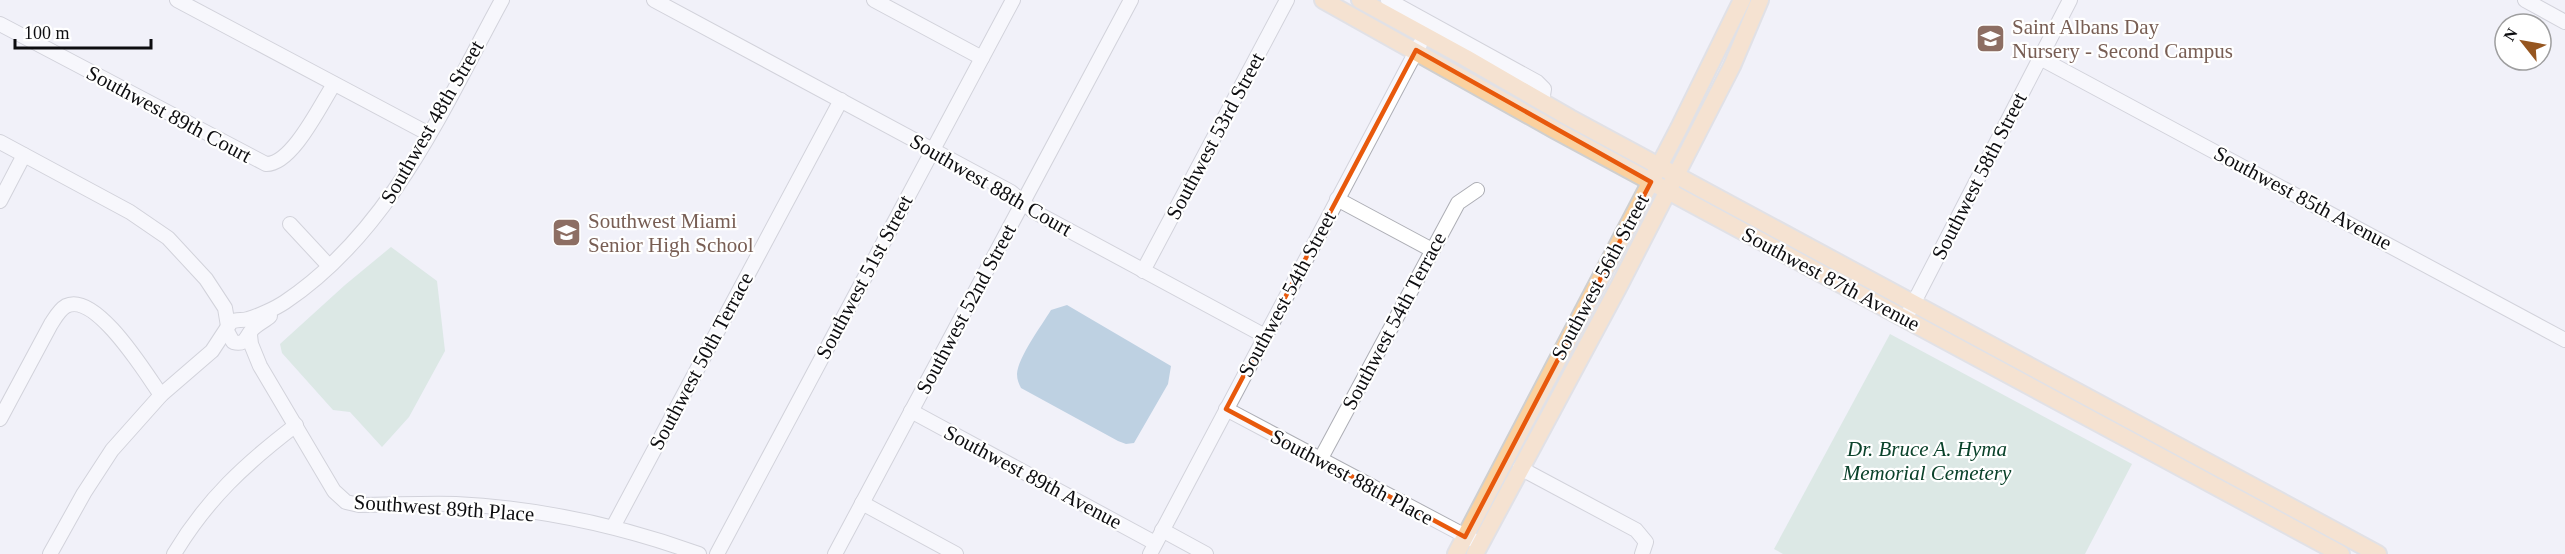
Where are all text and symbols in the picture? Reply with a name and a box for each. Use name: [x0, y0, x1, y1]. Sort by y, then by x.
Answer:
scale bar: [15, 12, 152, 50]
north arrow: [2493, 12, 2553, 72]
place label: Saint Albans Day Nursery - Second Campus: [2012, 15, 2233, 63]
text: 100 m: [24, 23, 70, 43]
school or university icon: Saint Albans Day Nursery - Second Campus: [1975, 23, 2007, 55]
text: N: [2500, 25, 2521, 44]
street label: Southwest 48th Street: [376, 36, 489, 208]
street label: Southwest 53rd Street: [1161, 48, 1269, 224]
street label: Southwest 89th Court: [82, 60, 256, 168]
street label: Southwest 58th Street: [1926, 88, 2032, 264]
street label: Southwest 88th Court: [906, 129, 1076, 241]
street label: Southwest 85th Avenue: [2210, 141, 2396, 255]
street label: Southwest 56th Street: [1546, 190, 1654, 364]
street label: Southwest 51st Street: [811, 191, 917, 363]
street label: Southwest 54th Street: [1233, 207, 1341, 381]
place label: Southwest Miami Senior High School: [588, 209, 754, 257]
school or university icon: Southwest Miami Senior High School: [551, 217, 583, 249]
street label: Southwest 52nd Street: [911, 220, 1021, 398]
street label: Southwest 87th Avenue: [1738, 222, 1924, 336]
street label: Southwest 54th Terrace: [1337, 228, 1451, 414]
street label: Southwest 50th Terrace: [644, 268, 758, 454]
street label: Southwest 89th Avenue: [940, 420, 1126, 534]
street label: Southwest 88th Place: [1267, 424, 1437, 530]
park label: Dr. Bruce A. Hyma Memorial Cemetery: [1842, 437, 2012, 485]
street label: Southwest 89th Place: [353, 490, 535, 526]

